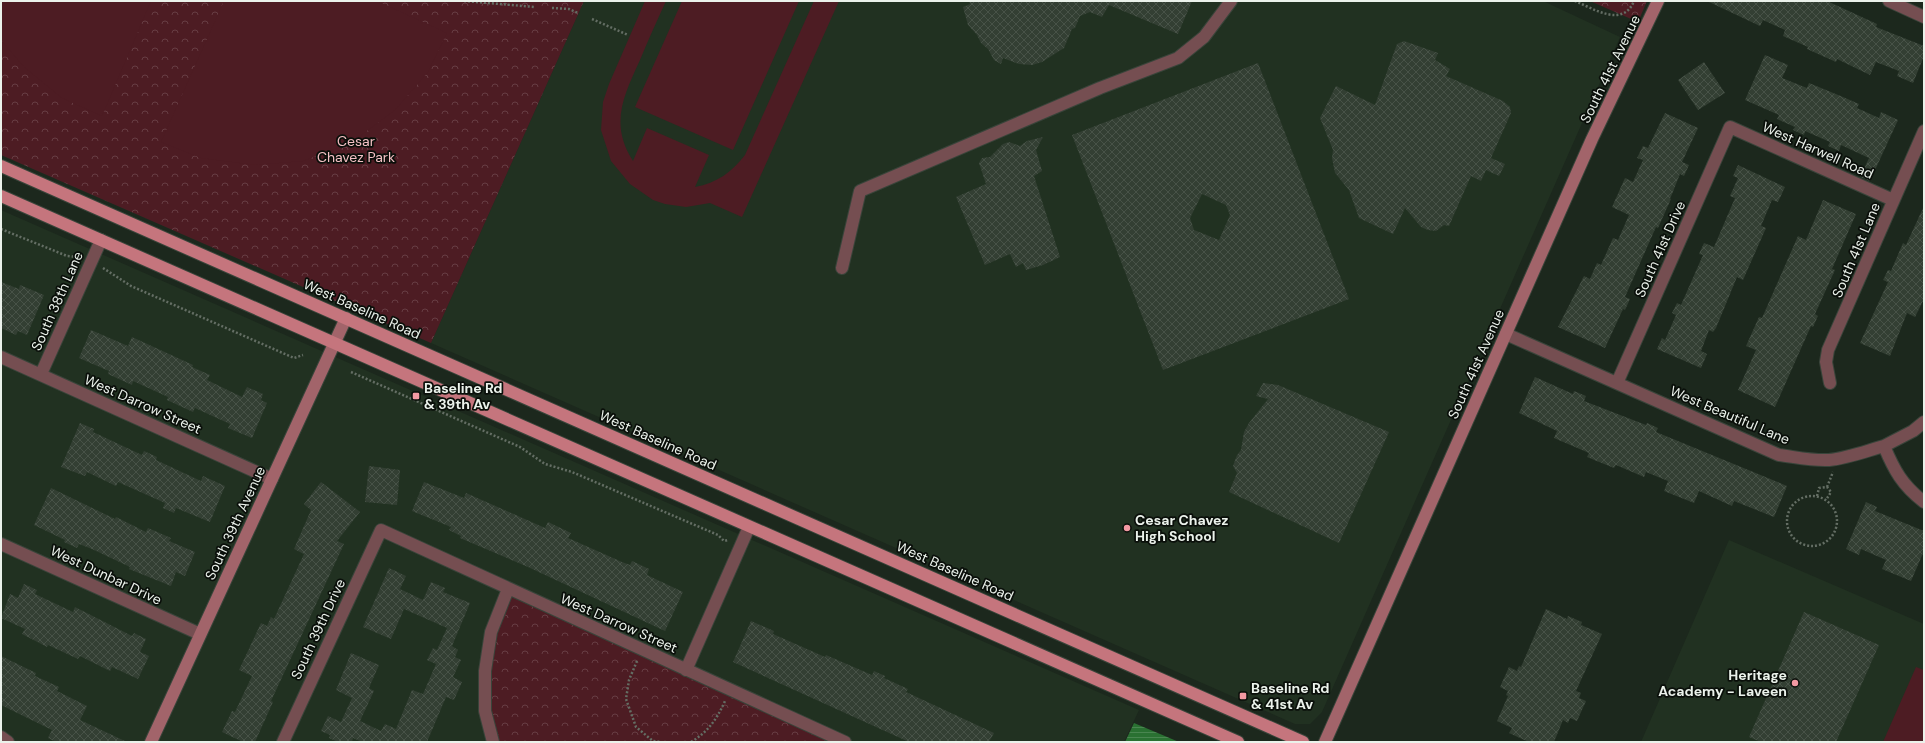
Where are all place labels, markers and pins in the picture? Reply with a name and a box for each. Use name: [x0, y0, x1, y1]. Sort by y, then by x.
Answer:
place label: Baseline Rd & 39th Av: [424, 379, 503, 413]
marker: Baseline Rd & 39th Av: [411, 391, 421, 401]
place label: Cesar Chavez High School: [1135, 511, 1228, 545]
marker: Cesar Chavez High School: [1122, 523, 1132, 533]
place label: Heritage Academy - Laveen: [1658, 666, 1787, 700]
marker: Heritage Academy - Laveen: [1790, 678, 1800, 688]
place label: Baseline Rd & 41st Av: [1251, 679, 1330, 713]
marker: Baseline Rd & 41st Av: [1238, 691, 1248, 701]

